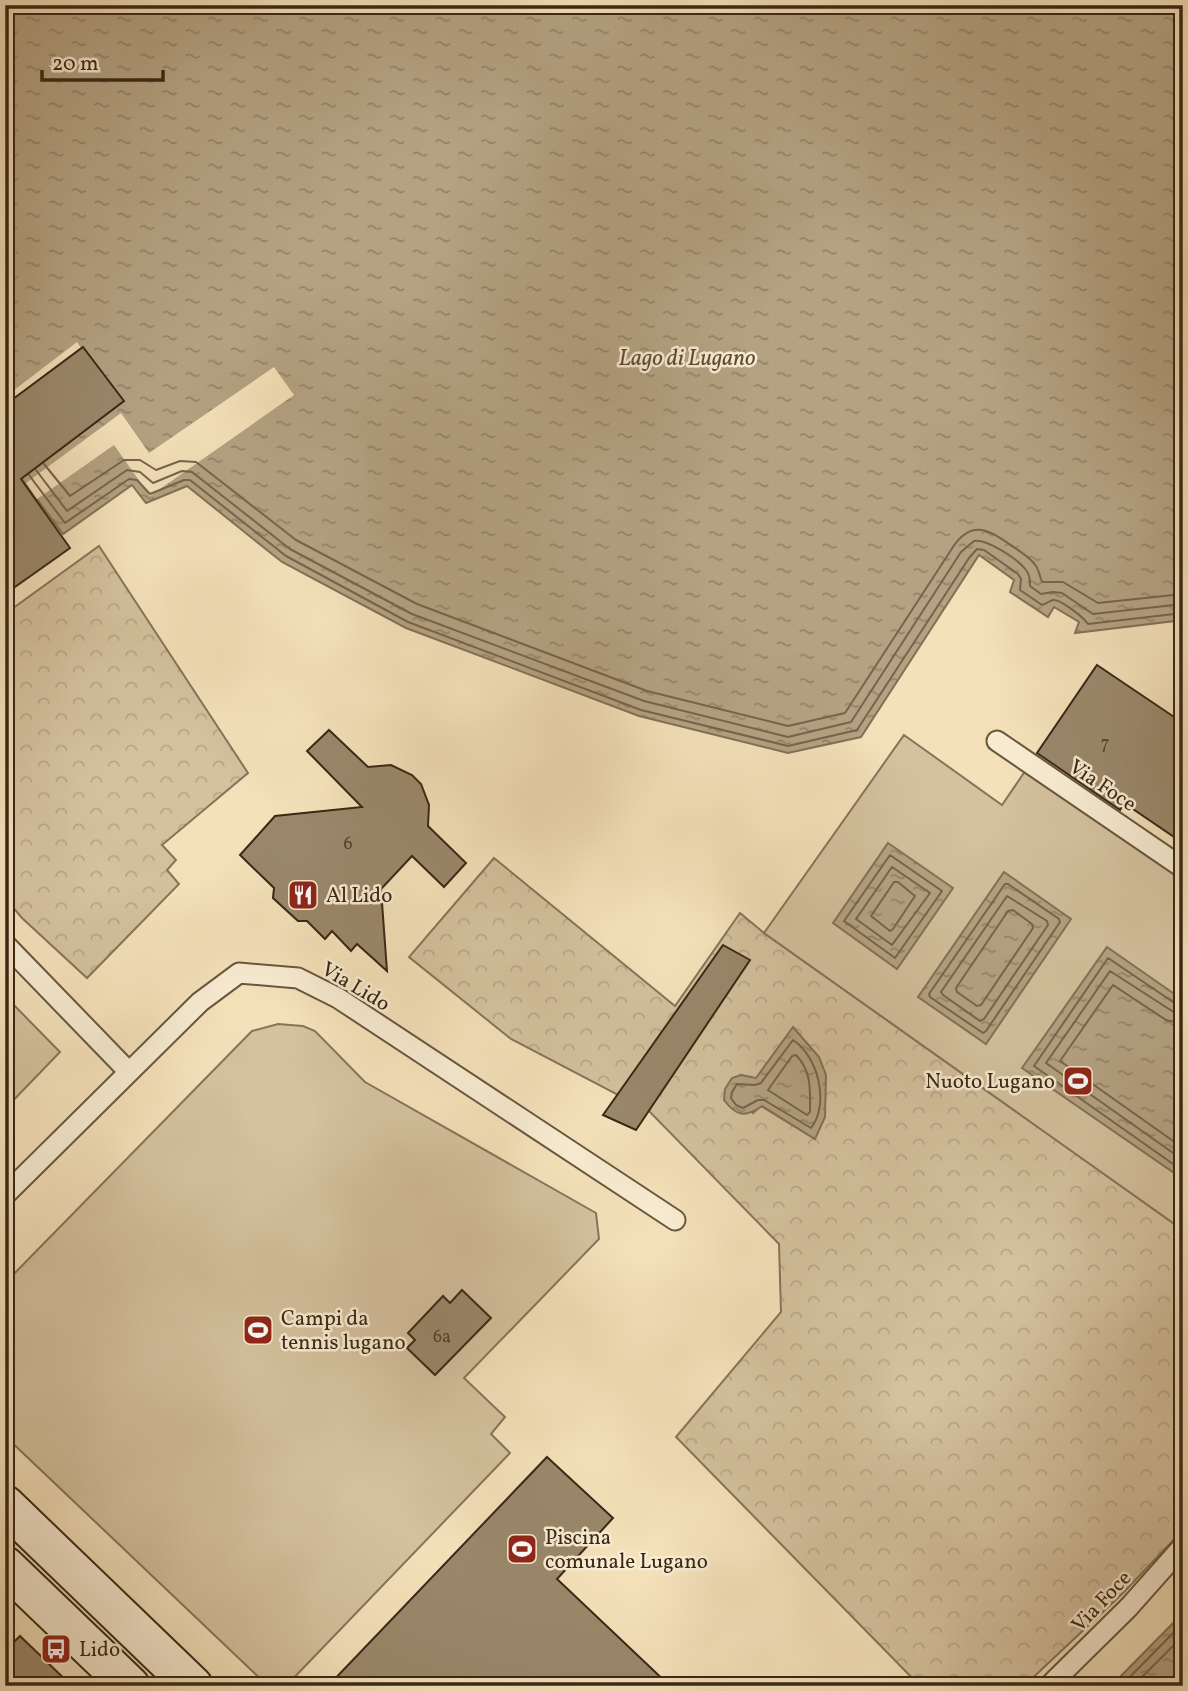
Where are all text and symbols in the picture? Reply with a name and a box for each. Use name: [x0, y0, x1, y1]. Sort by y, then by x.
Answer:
scale bar: [42, 38, 163, 82]
text: 20 m: [52, 50, 98, 79]
water label: Lago di Lugano: [619, 343, 756, 375]
house number: 7: [1101, 732, 1109, 757]
street label: Via Foce: [1063, 753, 1142, 819]
house number: 6: [343, 832, 353, 857]
restaurant icon: Al Lido: [286, 878, 320, 912]
place label: Al Lido: [326, 882, 392, 911]
street label: Via Lido: [315, 955, 395, 1019]
sports icon: Nuoto Lugano: [1061, 1064, 1095, 1098]
place label: Nuoto Lugano: [925, 1068, 1055, 1097]
place label: Campi da tennis lugano: [281, 1305, 406, 1358]
sports icon: Campi da tennis lugano: [241, 1313, 275, 1347]
house number: 6a: [433, 1325, 451, 1350]
place label: Piscina comunale Lugano: [545, 1524, 708, 1577]
sports icon: Piscina comunale Lugano: [505, 1532, 539, 1566]
street label: Via Foce: [1065, 1565, 1139, 1639]
bus stop icon: Lido: [39, 1632, 73, 1666]
place label: Lido: [79, 1636, 120, 1665]

